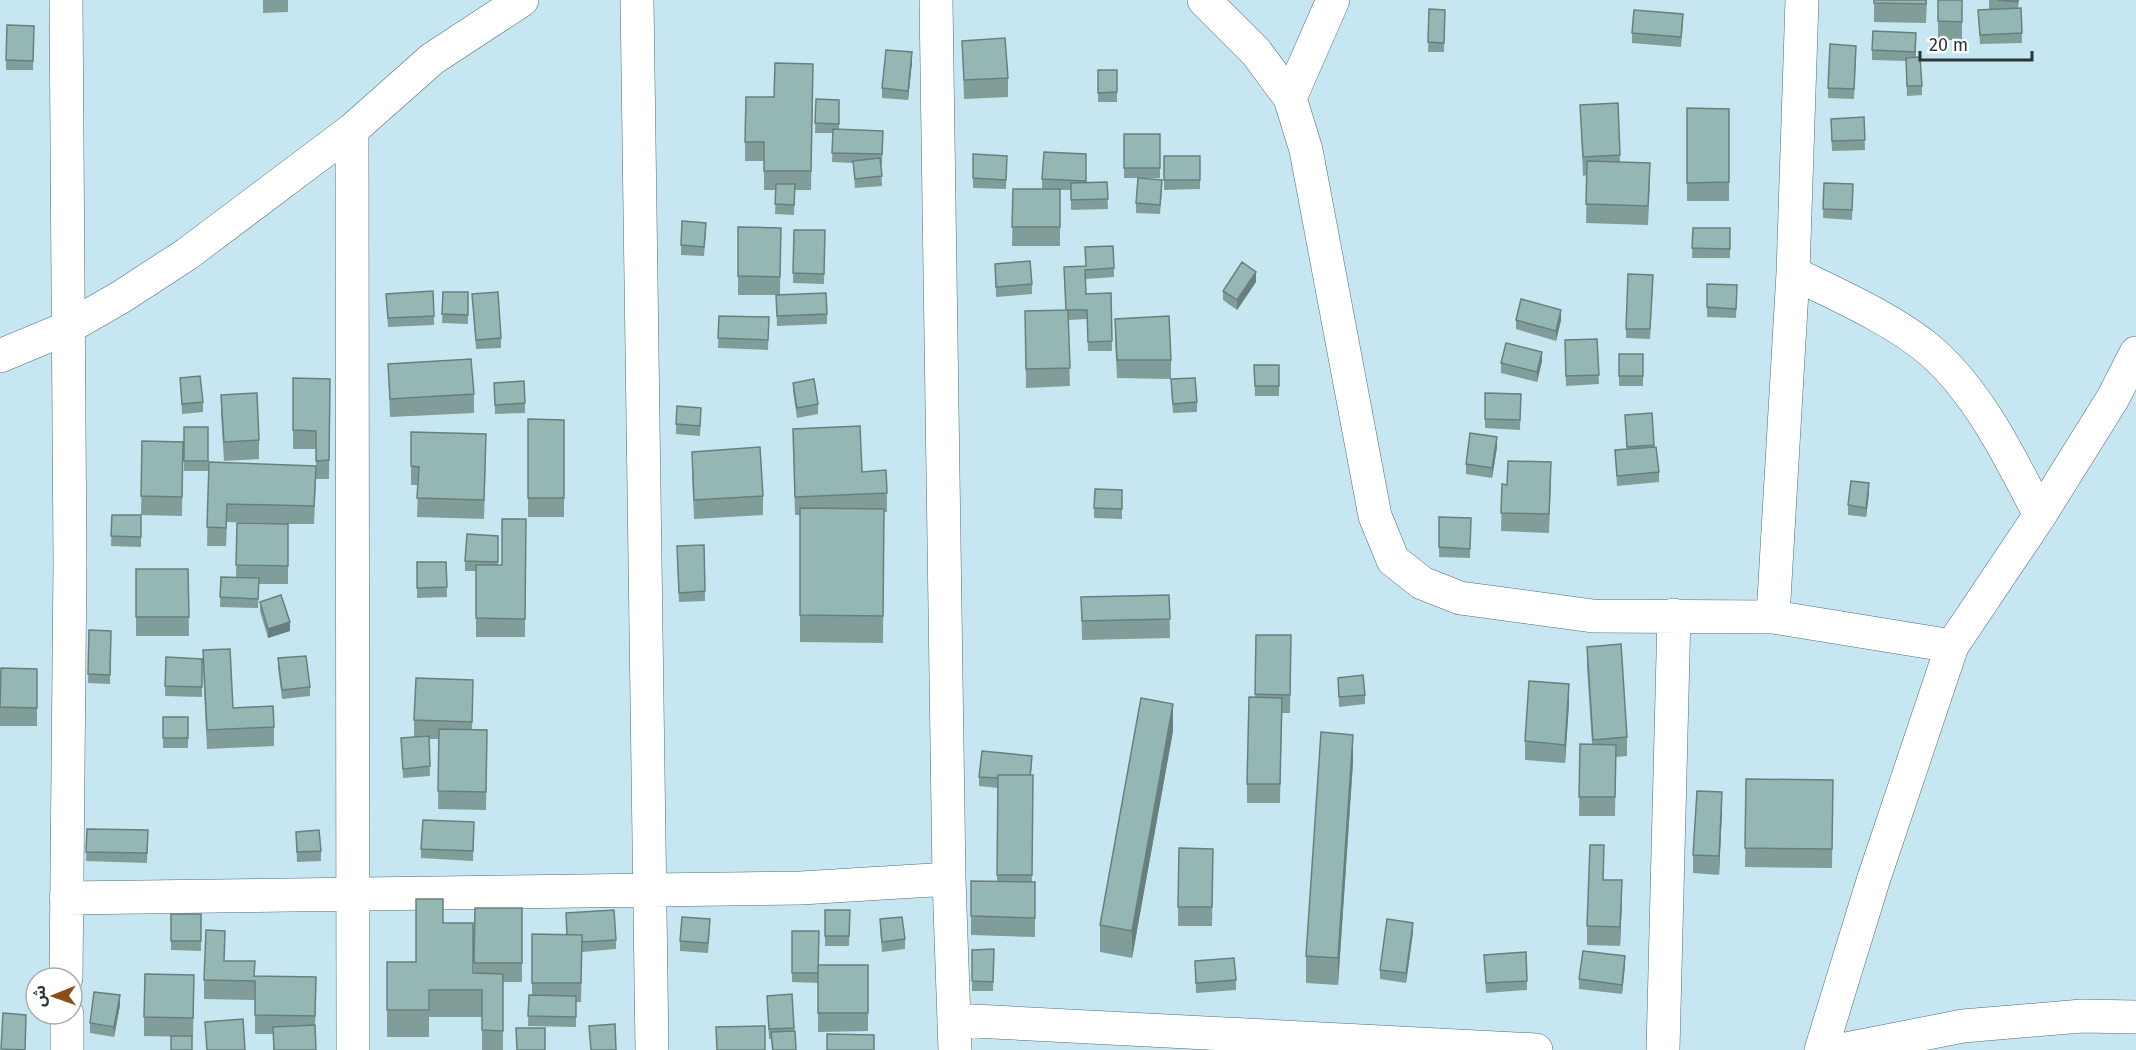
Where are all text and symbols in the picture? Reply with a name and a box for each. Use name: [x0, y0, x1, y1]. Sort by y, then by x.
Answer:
scale bar: [1920, 24, 2032, 62]
text: 20 m: [1929, 34, 1968, 56]
north arrow: [24, 966, 84, 1026]
text: ش: [30, 985, 49, 1007]

